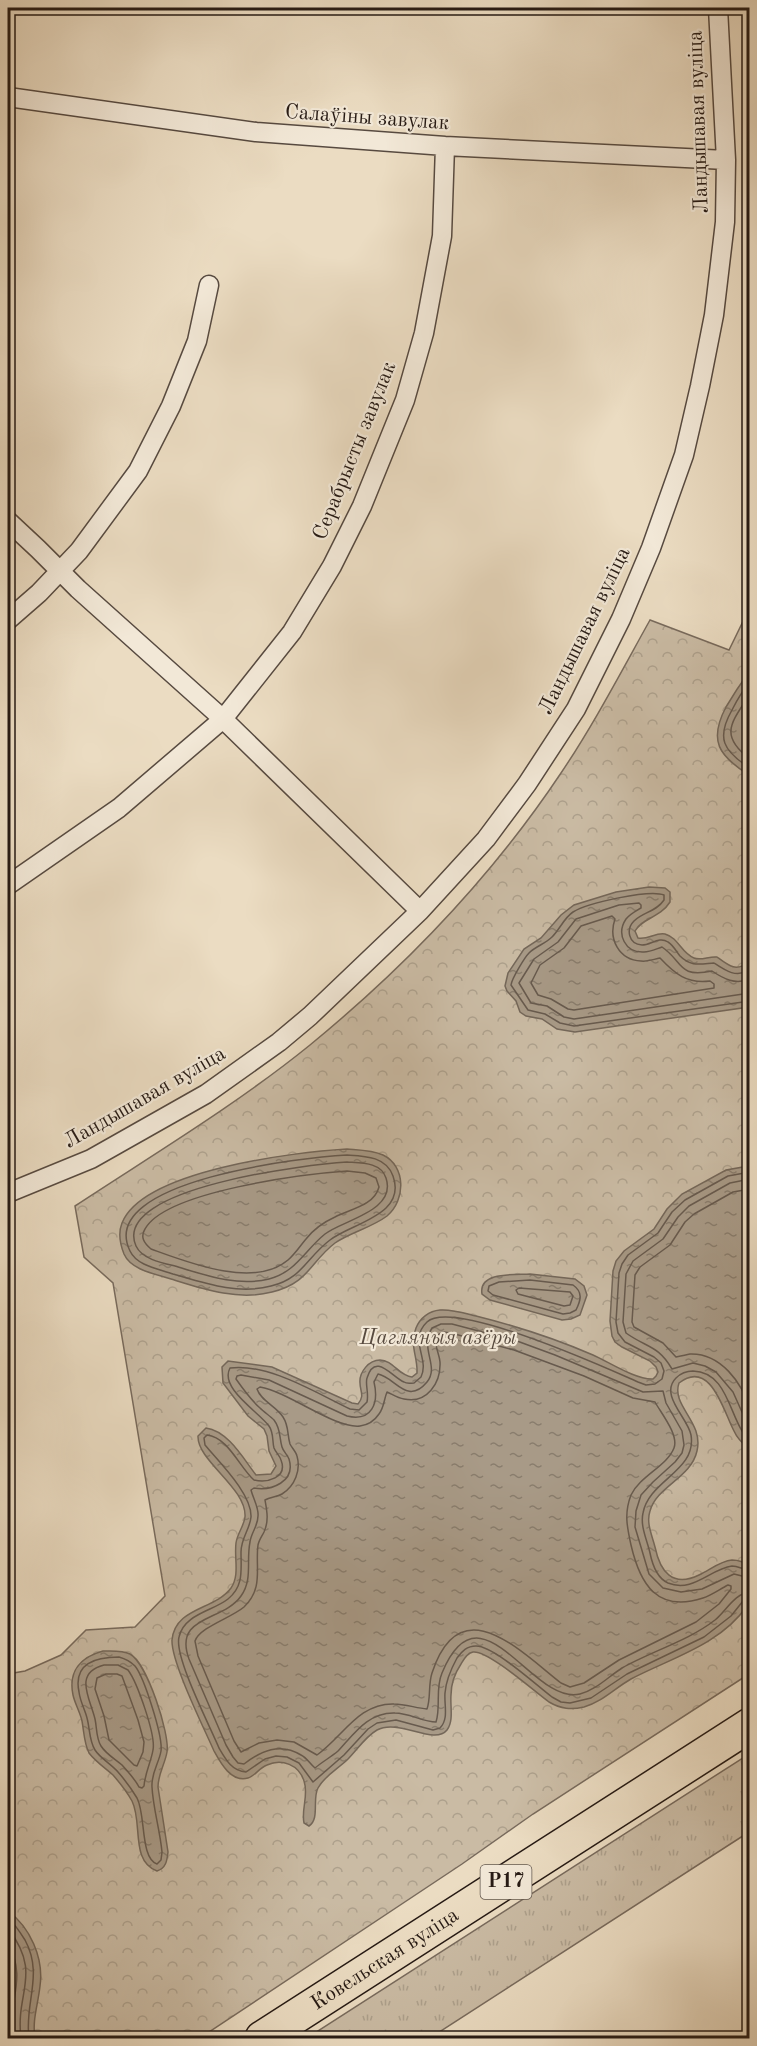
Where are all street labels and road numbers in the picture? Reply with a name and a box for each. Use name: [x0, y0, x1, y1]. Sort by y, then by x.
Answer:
street label: Ландышавая вуліца: [685, 30, 713, 214]
street label: Салаўіны завулак: [284, 102, 450, 134]
street label: Серабрысты завулак: [310, 359, 400, 543]
street label: Ландышавая вуліца: [535, 544, 635, 718]
street label: Ландышавая вуліца: [60, 1043, 230, 1153]
road number: Р17: [480, 1865, 532, 1899]
street label: Ковельская вуліца: [307, 1904, 463, 2014]

